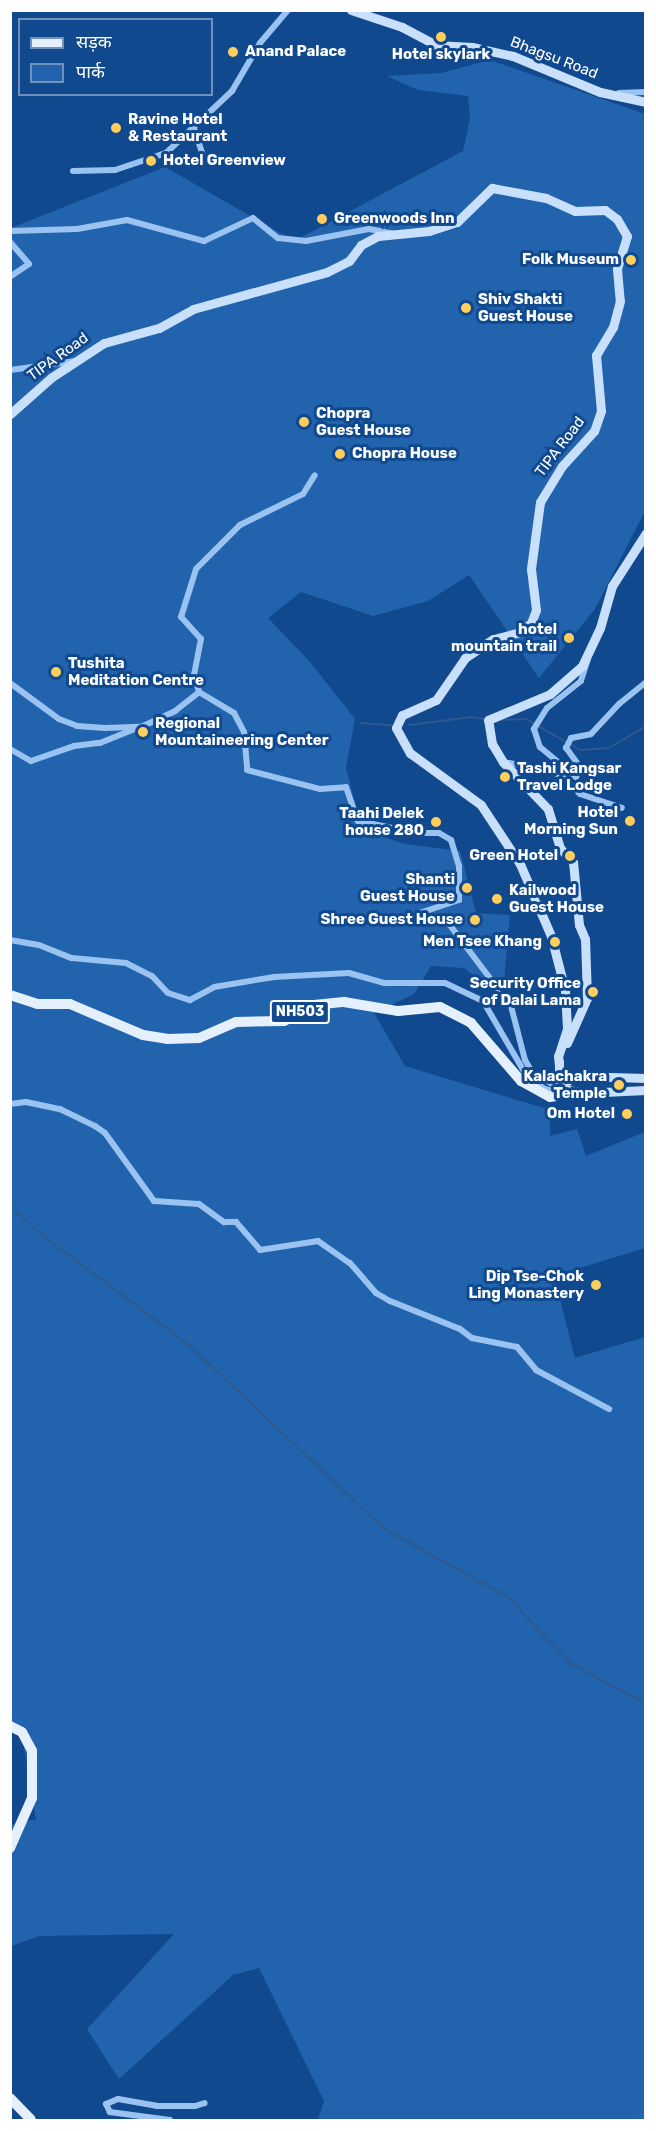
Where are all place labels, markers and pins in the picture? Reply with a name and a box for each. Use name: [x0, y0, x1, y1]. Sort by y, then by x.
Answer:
marker: Hotel skylark: [434, 30, 448, 44]
place label: Anand Palace: [245, 43, 346, 61]
marker: Anand Palace: [226, 45, 240, 59]
place label: Hotel skylark: [392, 46, 490, 64]
place label: Ravine Hotel & Restaurant: [128, 110, 227, 145]
marker: Ravine Hotel & Restaurant: [109, 121, 123, 135]
place label: Hotel Greenview: [163, 152, 286, 170]
marker: Hotel Greenview: [144, 154, 158, 168]
place label: Greenwoods Inn: [334, 210, 455, 228]
marker: Greenwoods Inn: [315, 212, 329, 226]
place label: Folk Museum: [522, 251, 619, 269]
marker: Folk Museum: [624, 253, 638, 267]
place label: Shiv Shakti Guest House: [478, 290, 573, 325]
marker: Shiv Shakti Guest House: [459, 301, 473, 315]
place label: Chopra Guest House: [316, 404, 411, 439]
marker: Chopra Guest House: [297, 415, 311, 429]
place label: Chopra House: [352, 445, 457, 463]
marker: Chopra House: [333, 447, 347, 461]
place label: hotel mountain trail: [451, 620, 557, 655]
marker: hotel mountain trail: [562, 631, 576, 645]
place label: Tushita Meditation Centre: [68, 654, 204, 689]
marker: Tushita Meditation Centre: [49, 665, 63, 679]
place label: Regional Mountaineering Center: [155, 714, 329, 749]
marker: Regional Mountaineering Center: [136, 725, 150, 739]
place label: Tashi Kangsar Travel Lodge: [517, 759, 621, 794]
marker: Tashi Kangsar Travel Lodge: [498, 770, 512, 784]
place label: Hotel Morning Sun: [524, 803, 618, 838]
place label: Taahi Delek house 280: [339, 804, 424, 839]
marker: Hotel Morning Sun: [623, 814, 637, 828]
marker: Taahi Delek house 280: [429, 815, 443, 829]
place label: Green Hotel: [469, 847, 558, 865]
marker: Green Hotel: [563, 849, 577, 863]
place label: Shanti Guest House: [360, 870, 455, 905]
marker: Shanti Guest House: [460, 881, 474, 895]
place label: Kailwood Guest House: [509, 881, 604, 916]
marker: Kailwood Guest House: [490, 892, 504, 906]
place label: Shree Guest House: [321, 911, 463, 929]
marker: Shree Guest House: [468, 913, 482, 927]
place label: Men Tsee Khang: [423, 933, 542, 951]
marker: Men Tsee Khang: [546, 933, 564, 951]
place label: Security Office of Dalai Lama: [469, 974, 581, 1009]
marker: Security Office of Dalai Lama: [586, 985, 600, 999]
place label: Kalachakra Temple: [523, 1067, 607, 1102]
marker: Kalachakra Temple: [612, 1078, 626, 1092]
place label: Om Hotel: [547, 1105, 615, 1123]
marker: Om Hotel: [620, 1107, 634, 1121]
place label: Dip Tse-Chok Ling Monastery: [468, 1267, 584, 1302]
marker: Dip Tse-Chok Ling Monastery: [589, 1278, 603, 1292]

